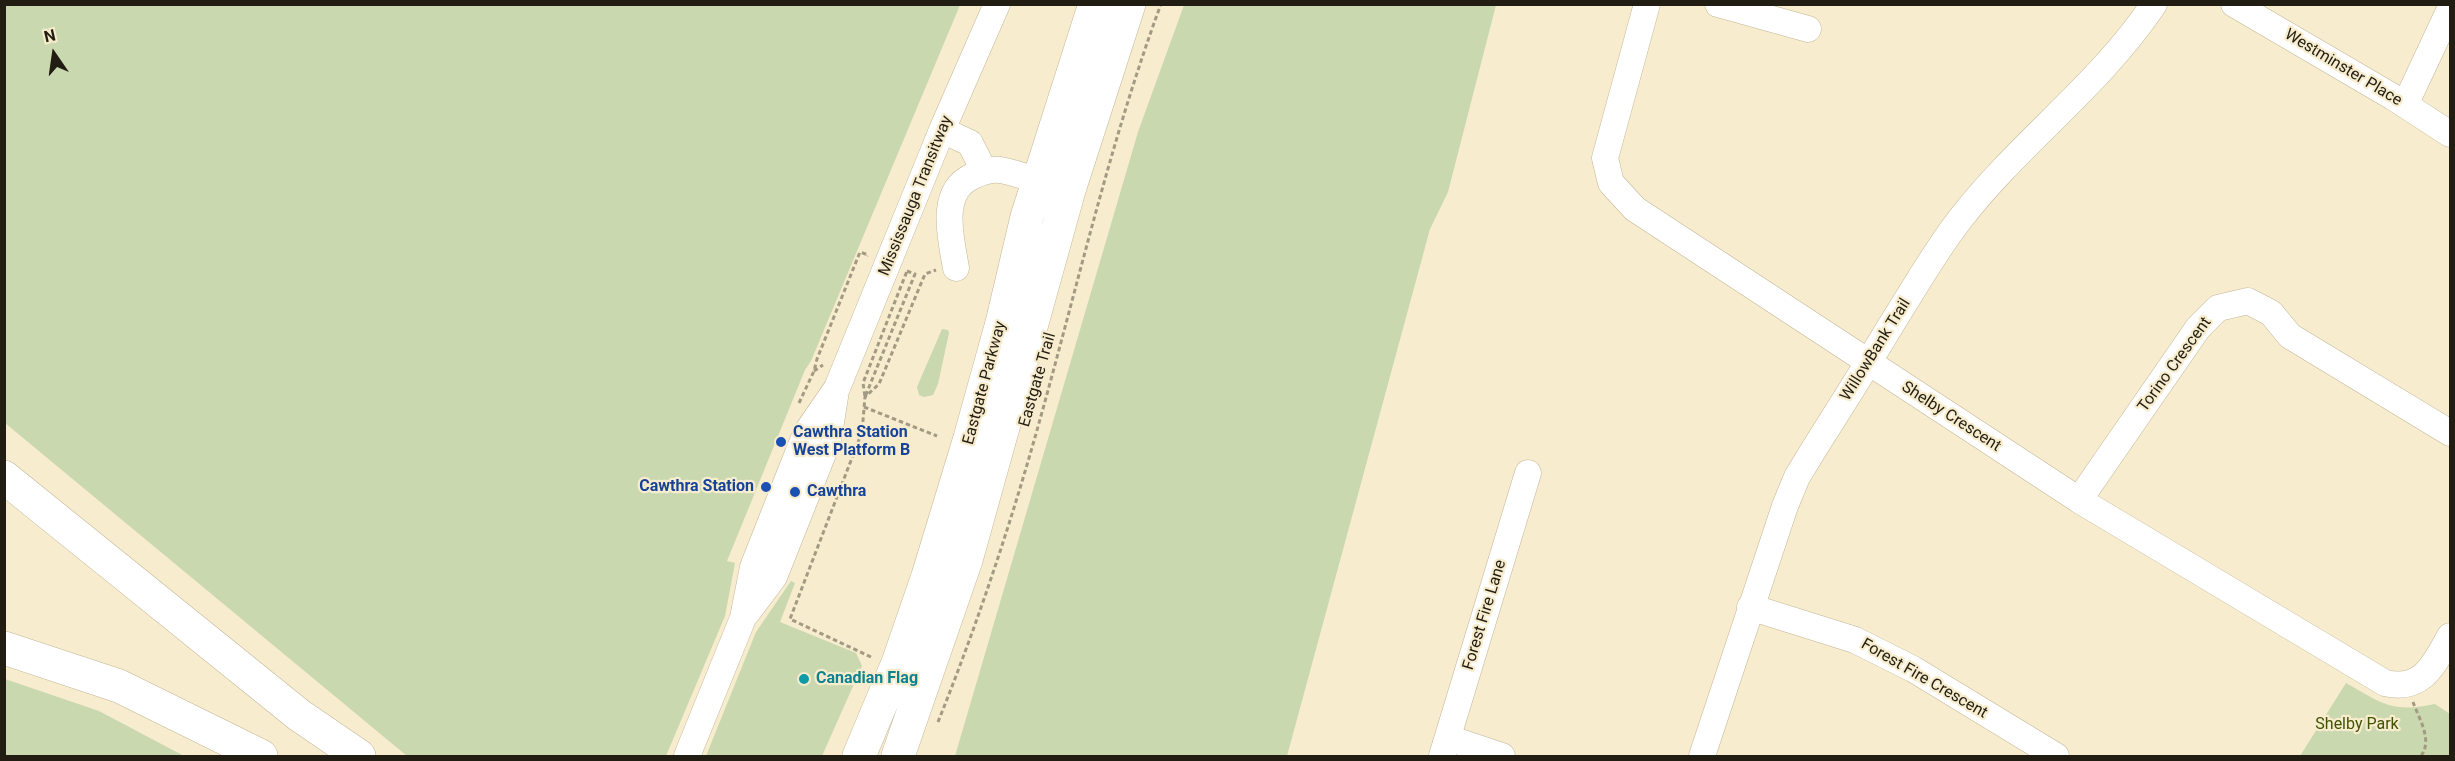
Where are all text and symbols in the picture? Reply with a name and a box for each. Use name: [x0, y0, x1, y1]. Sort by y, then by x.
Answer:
north arrow: [24, 24, 84, 84]
text: N: [42, 25, 57, 47]
street label: Westminster Place: [2281, 25, 2405, 111]
street label: Mississauga Transitway: [875, 113, 957, 279]
street label: WillowBank Trail: [1837, 295, 1915, 405]
street label: Torino Crescent: [2134, 314, 2216, 416]
street label: Eastgate Parkway: [959, 319, 1011, 447]
street label: Eastgate Trail: [1015, 331, 1061, 429]
street label: Shelby Crescent: [1898, 378, 2004, 456]
place label: Cawthra Station West Platform B: [793, 423, 910, 461]
marker: Cawthra Station West Platform B: [774, 435, 788, 449]
place label: Cawthra Station: [639, 477, 754, 497]
marker: Cawthra Station: [759, 480, 773, 494]
place label: Cawthra: [807, 482, 866, 502]
marker: Cawthra: [788, 485, 802, 499]
street label: Forest Fire Lane: [1459, 558, 1511, 672]
street label: Forest Fire Crescent: [1857, 635, 1991, 723]
place label: Canadian Flag: [816, 669, 918, 689]
marker: Canadian Flag: [797, 672, 811, 686]
park label: Shelby Park: [2315, 715, 2399, 735]

